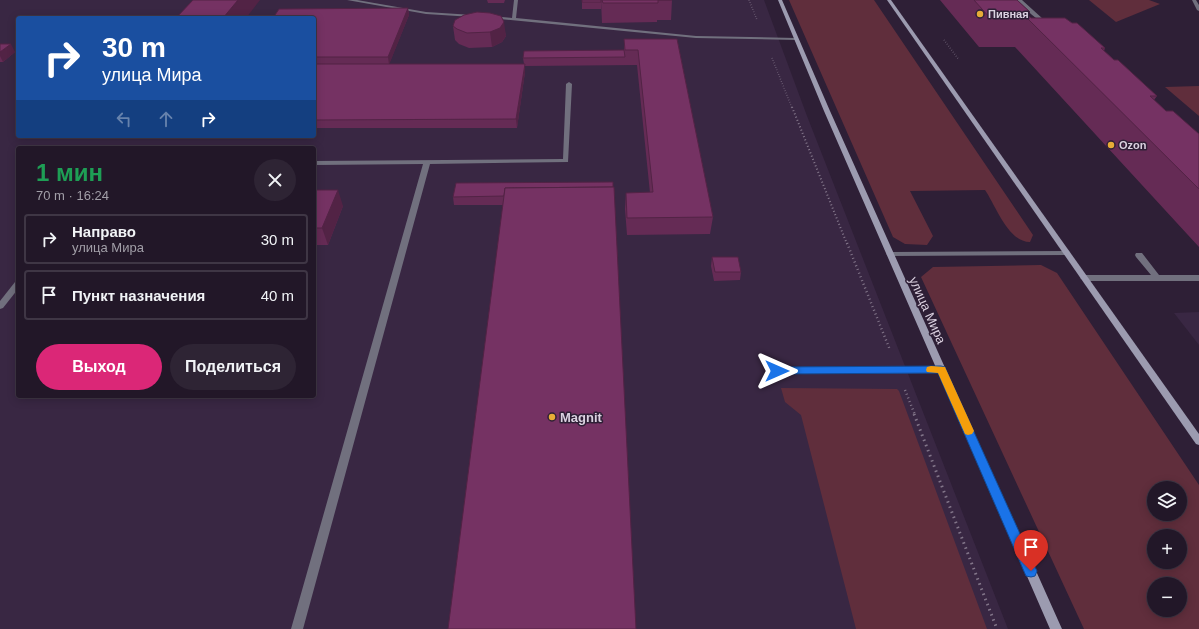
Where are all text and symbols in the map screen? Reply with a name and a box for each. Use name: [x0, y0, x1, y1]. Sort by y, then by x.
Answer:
place label: Пивная: [988, 8, 1029, 20]
marker: Пивная: [975, 9, 985, 19]
icon: right: [36, 32, 88, 84]
text: 30 m: [102, 32, 166, 63]
text: улица Мира: [102, 65, 202, 85]
icon: left: [113, 108, 135, 130]
icon: ahead: [155, 108, 177, 130]
icon: right: [197, 108, 219, 130]
place label: Ozon: [1119, 139, 1147, 151]
marker: Ozon: [1106, 140, 1116, 150]
text: 1 мин: [36, 159, 103, 186]
button: close: [254, 159, 296, 201]
text: 70 m · 16:24: [36, 188, 109, 203]
text: Направо: [72, 223, 136, 240]
icon: right: [38, 228, 60, 250]
text: 30 m: [261, 231, 294, 248]
text: улица Мира: [72, 240, 144, 255]
street label: улица Мира: [906, 274, 949, 347]
icon: arrive: [38, 284, 60, 306]
text: Пункт назначения: [72, 287, 205, 304]
text: 40 m: [261, 287, 294, 304]
button: Выход: [36, 344, 162, 390]
button: Поделиться: [170, 344, 296, 390]
position arrow: [756, 350, 798, 392]
place label: Magnit: [560, 410, 603, 425]
marker: Magnit: [547, 412, 557, 422]
map controls: [1147, 481, 1187, 617]
button: layers: [1147, 481, 1187, 521]
button: +: [1147, 529, 1187, 569]
pin: [1014, 530, 1048, 571]
icon: arrive: [1020, 536, 1042, 558]
button: −: [1147, 577, 1187, 617]

